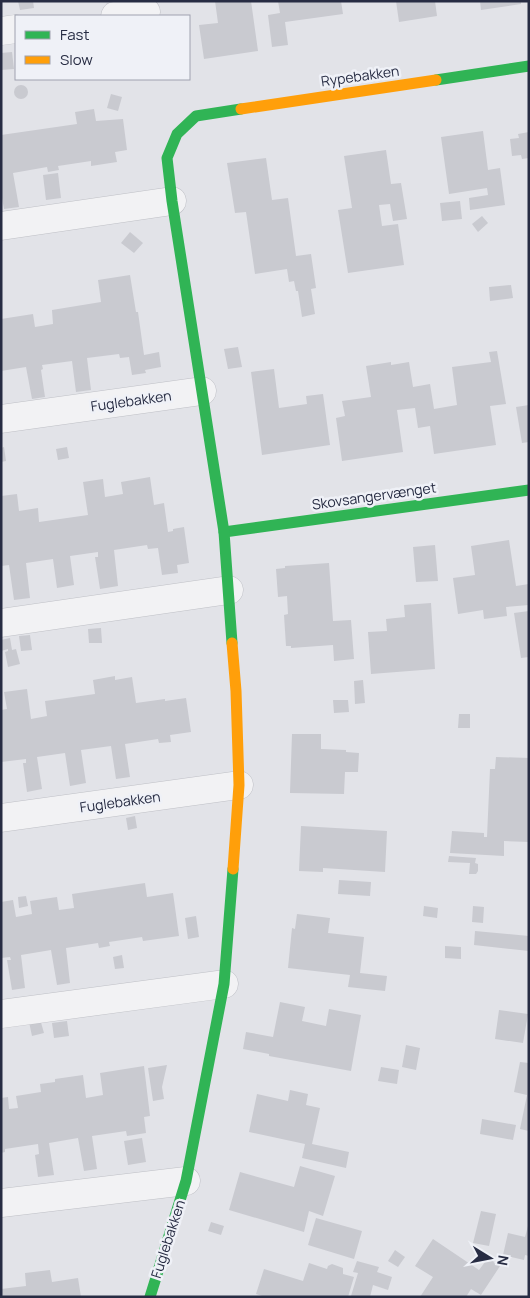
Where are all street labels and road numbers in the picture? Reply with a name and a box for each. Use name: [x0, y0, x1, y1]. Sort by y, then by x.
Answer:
street label: Rypebakken: [320, 61, 400, 90]
street label: Fuglebakken: [89, 385, 172, 416]
street label: Skovsangervænget: [311, 477, 438, 514]
street label: Fuglebakken: [78, 786, 161, 817]
street label: Fuglebakken: [146, 1197, 189, 1280]

